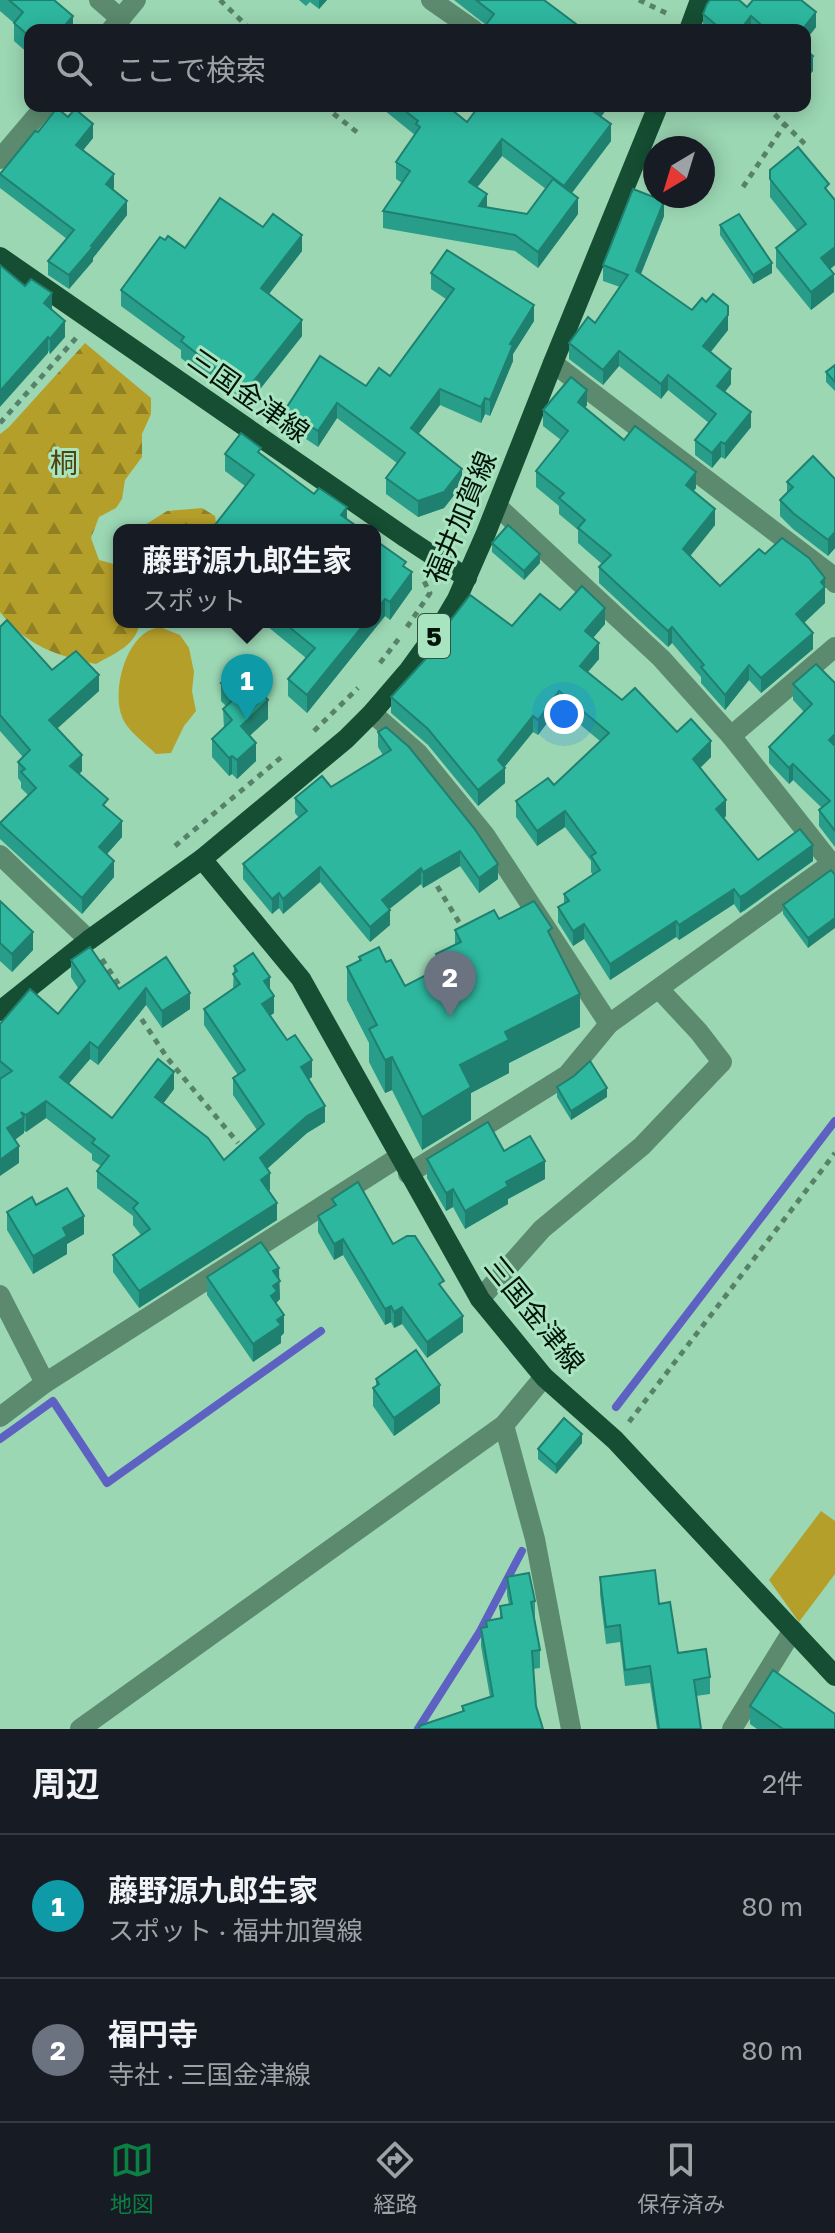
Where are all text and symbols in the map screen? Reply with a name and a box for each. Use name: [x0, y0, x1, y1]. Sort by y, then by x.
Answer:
search box: [24, 24, 811, 112]
icon: search: [52, 46, 96, 90]
text: ここで検索: [116, 52, 266, 88]
north arrow: [643, 136, 715, 208]
street label: 三国金津線: [182, 341, 316, 449]
park label: 桐: [50, 446, 78, 479]
street label: 福井加賀線: [417, 446, 503, 588]
popup: [113, 524, 381, 628]
text: 藤野源九郎生家: [142, 542, 352, 578]
text: スポット: [142, 585, 246, 616]
road number: 5: [418, 614, 450, 658]
pin: 1: [221, 654, 273, 720]
your location: [544, 694, 584, 734]
pin: 2: [424, 951, 476, 1017]
street label: 三国金津線: [478, 1249, 592, 1379]
text: 周辺: [32, 1763, 100, 1803]
text: 2件: [762, 1768, 803, 1799]
text: 藤野源九郎生家: [108, 1872, 318, 1908]
text: 1: [51, 1891, 65, 1922]
text: 80 m: [742, 1891, 803, 1922]
text: スポット · 福井加賀線: [108, 1915, 363, 1946]
text: 福円寺: [108, 2016, 198, 2052]
text: 2: [50, 2035, 66, 2066]
text: 80 m: [742, 2035, 803, 2066]
text: 寺社 · 三国金津線: [108, 2059, 311, 2090]
tab: 地図: [110, 2138, 154, 2218]
tab: 経路: [373, 2138, 417, 2218]
tab: 保存済み: [637, 2138, 725, 2218]

